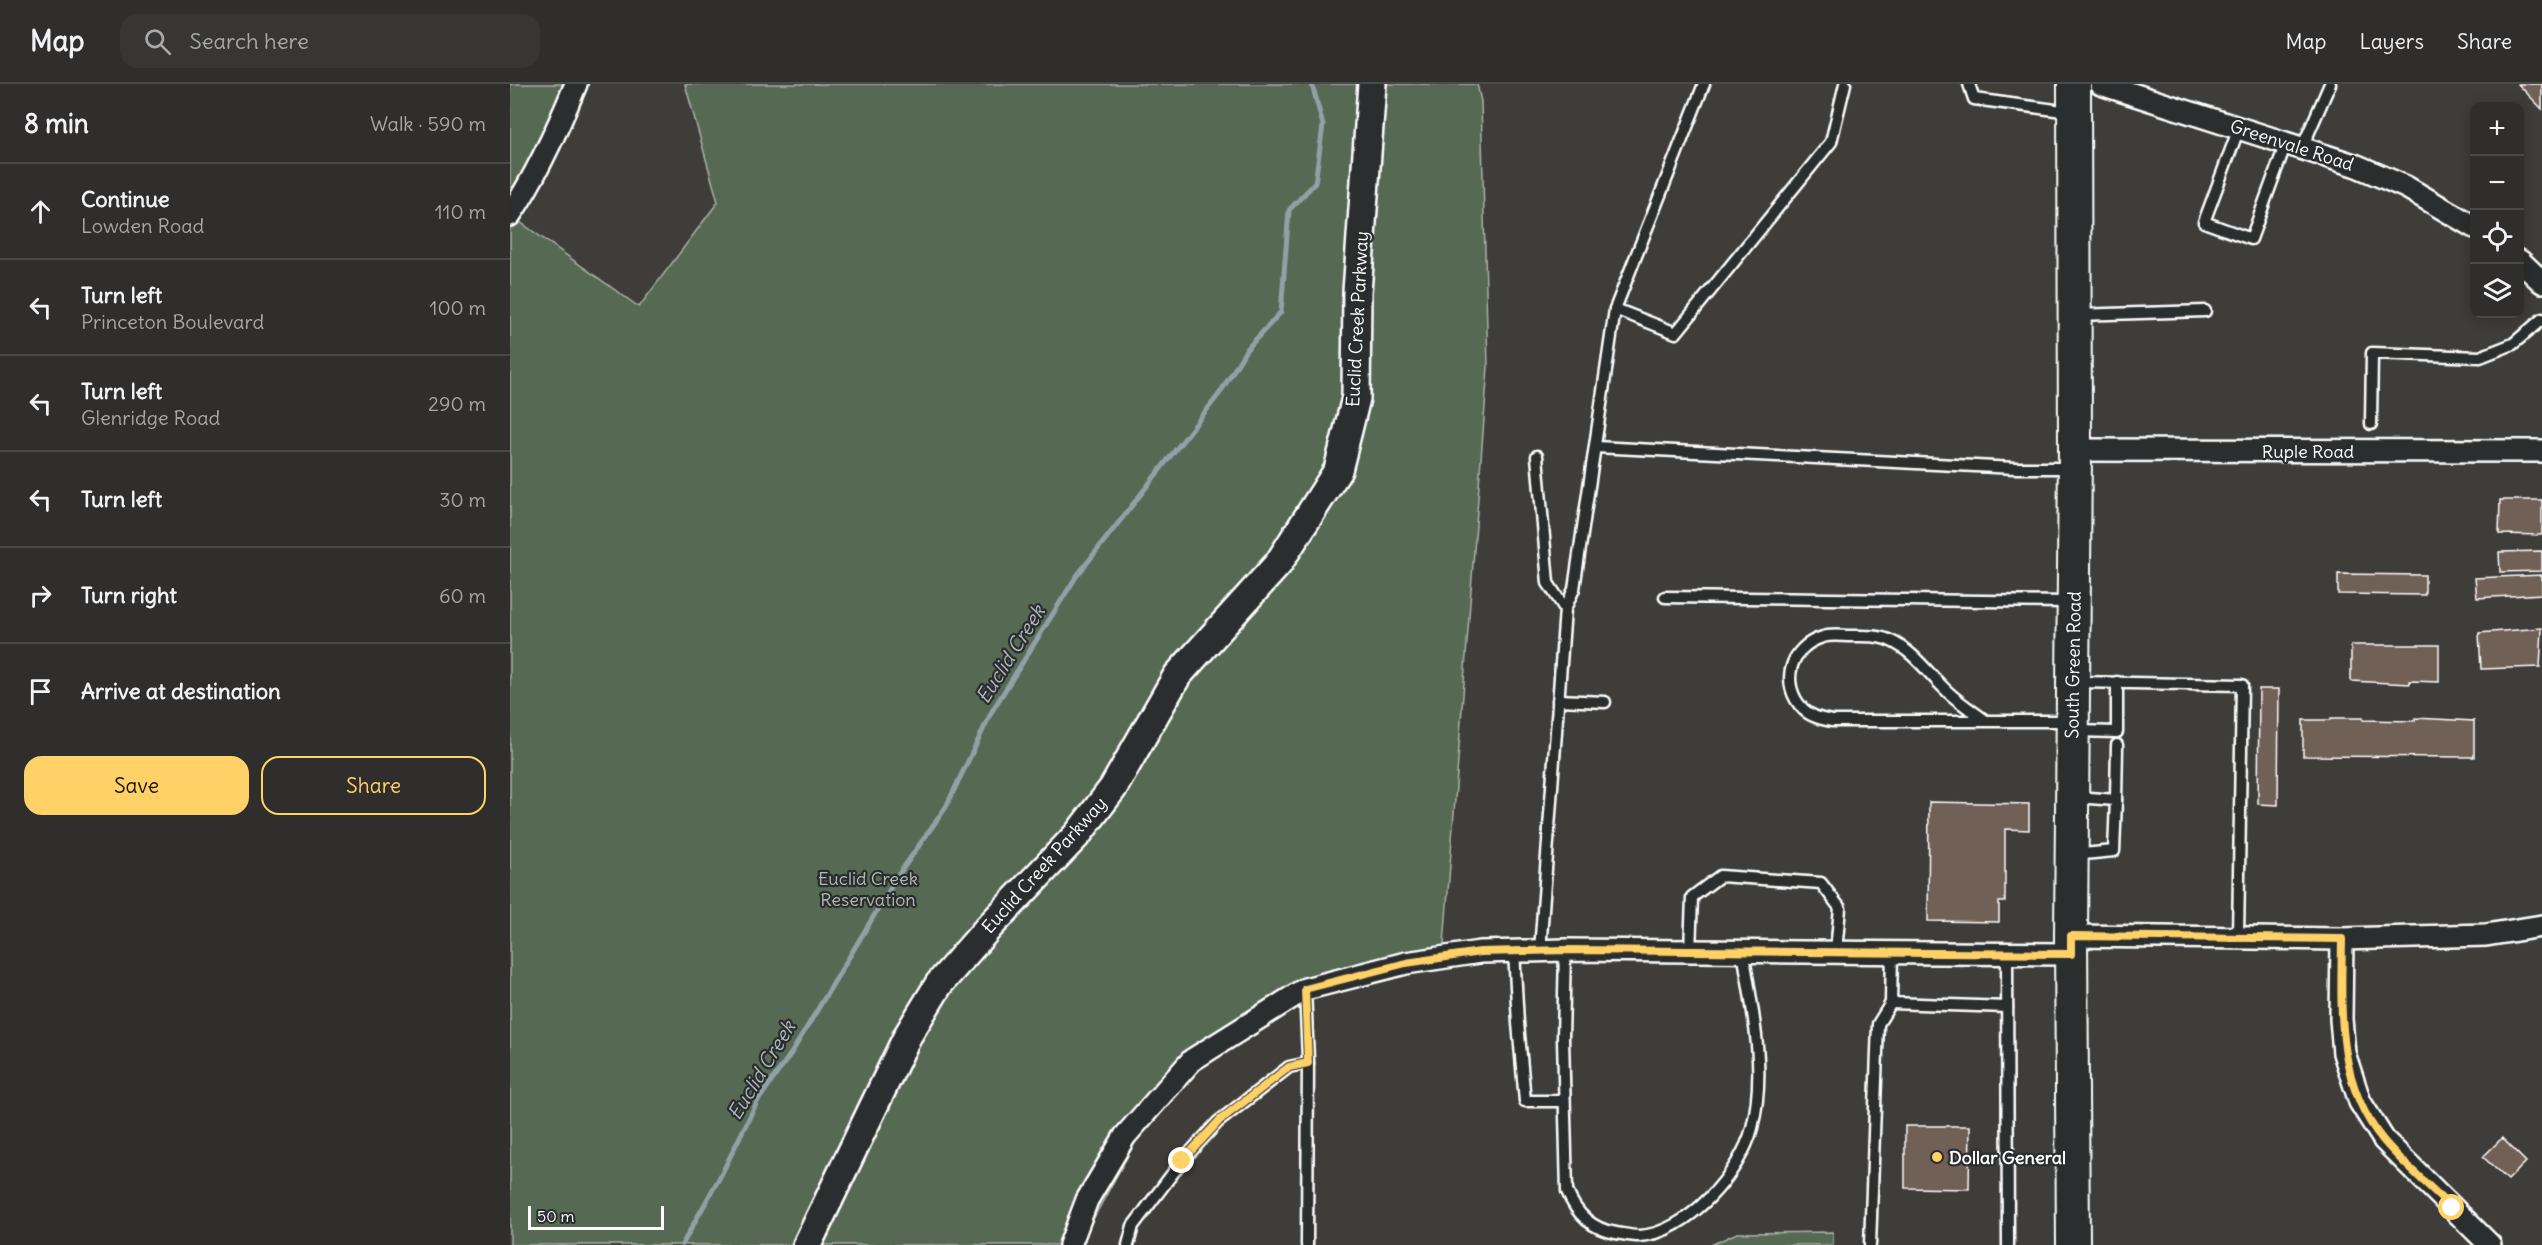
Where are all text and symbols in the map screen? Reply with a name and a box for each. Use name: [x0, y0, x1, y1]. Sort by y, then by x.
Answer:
search box: [120, 14, 540, 68]
text: Map: [30, 23, 84, 59]
icon: search: [141, 25, 174, 58]
text: Search here: [189, 27, 309, 55]
text: Map: [2286, 28, 2326, 55]
text: Layers: [2359, 28, 2424, 55]
text: Share: [2457, 28, 2512, 55]
map controls: [2470, 102, 2524, 318]
button: +: [2470, 102, 2524, 156]
text: 8 min: [24, 107, 89, 140]
text: Walk · 590 m: [370, 111, 486, 136]
street label: Greenvale Road: [2227, 114, 2357, 176]
button: −: [2470, 156, 2524, 210]
text: Continue: [81, 185, 170, 213]
icon: ahead: [24, 195, 57, 228]
text: 110 m: [435, 199, 486, 224]
button: locate: [2470, 210, 2524, 264]
text: Lowden Road: [81, 213, 204, 238]
street label: Euclid Creek Parkway: [1341, 231, 1373, 407]
button: layers: [2470, 264, 2524, 318]
text: Turn left: [81, 281, 162, 309]
icon: left: [24, 291, 57, 324]
text: 100 m: [429, 295, 486, 320]
text: Princeton Boulevard: [81, 309, 264, 334]
text: Turn left: [81, 377, 162, 405]
icon: left: [24, 387, 57, 420]
text: 290 m: [428, 391, 486, 416]
text: Glenridge Road: [81, 405, 220, 430]
street label: Ruple Road: [2262, 440, 2355, 463]
icon: left: [24, 483, 57, 516]
text: Turn left: [81, 485, 162, 513]
text: 30 m: [439, 487, 486, 512]
icon: right: [24, 579, 57, 612]
text: Turn right: [81, 581, 177, 609]
text: 60 m: [439, 583, 486, 608]
street label: South Green Road: [2060, 591, 2086, 739]
water label: Euclid Creek: [970, 599, 1051, 708]
icon: arrive: [24, 675, 57, 708]
text: Arrive at destination: [81, 677, 281, 705]
button: Save: [24, 756, 249, 815]
button: Share: [261, 756, 486, 815]
street label: Euclid Creek Parkway: [977, 792, 1111, 938]
park label: Euclid Creek Reservation: [818, 867, 918, 911]
water label: Euclid Creek: [722, 1014, 801, 1124]
place label: Dollar General: [1949, 1146, 2066, 1169]
route end: [1168, 1147, 1194, 1173]
marker: Dollar General: [1930, 1150, 1944, 1164]
route start: [2438, 1194, 2464, 1220]
scale bar: [528, 1203, 664, 1230]
text: 50 m: [537, 1206, 575, 1226]

